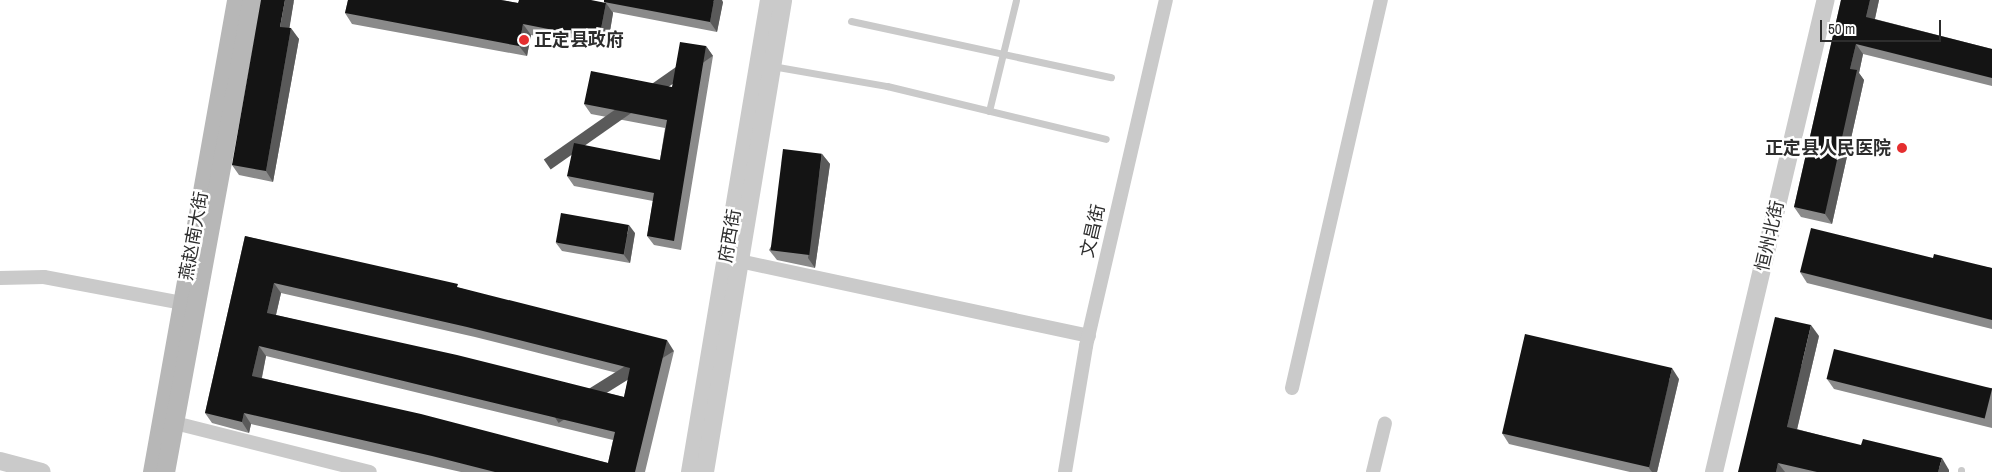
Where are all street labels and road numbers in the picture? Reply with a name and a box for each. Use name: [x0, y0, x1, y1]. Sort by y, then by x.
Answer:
street label: 燕赵南大街: [176, 190, 212, 282]
street label: 恒州北街: [1751, 198, 1789, 274]
street label: 文昌街: [1076, 202, 1110, 260]
street label: 府西街: [715, 208, 745, 264]

